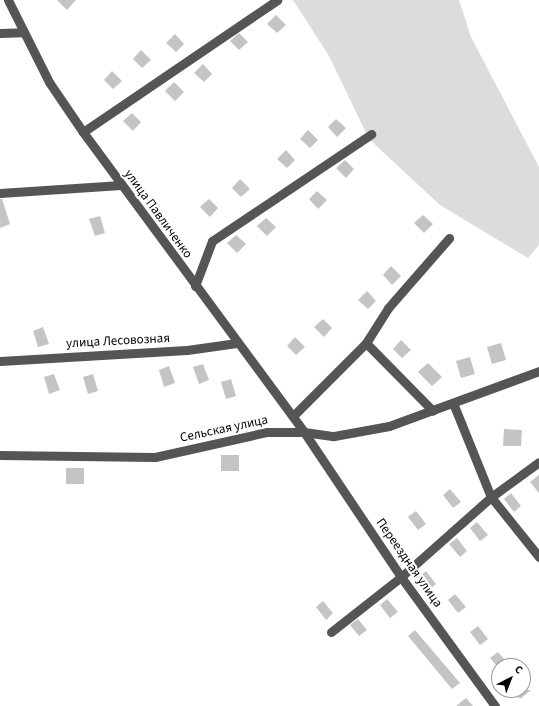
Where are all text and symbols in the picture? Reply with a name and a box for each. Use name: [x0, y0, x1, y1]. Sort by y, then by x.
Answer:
street label: улица Павличенко: [120, 166, 196, 262]
street label: улица Лесовозная: [66, 330, 170, 352]
street label: Сельская улица: [179, 412, 269, 446]
street label: Переездная улица: [372, 516, 446, 610]
north arrow: [491, 658, 531, 698]
text: С: [511, 662, 526, 677]

